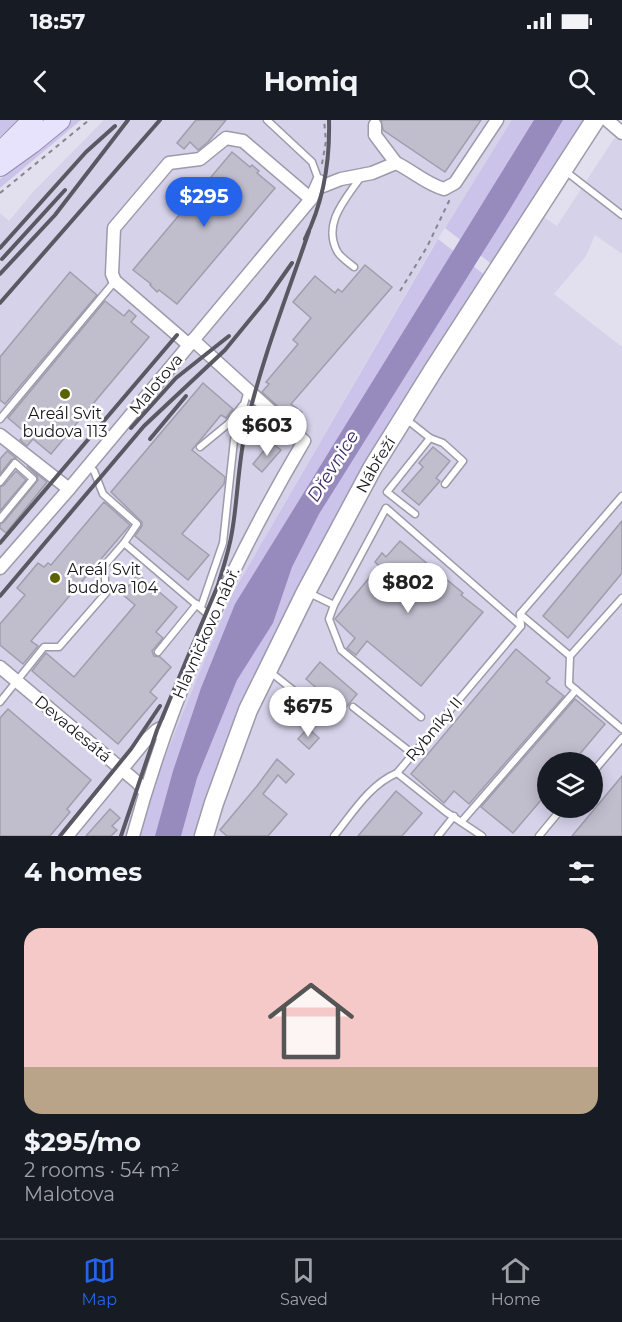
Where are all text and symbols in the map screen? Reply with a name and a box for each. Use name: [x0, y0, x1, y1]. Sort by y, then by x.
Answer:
text: 18:57: [30, 8, 85, 35]
icon: back: [24, 65, 57, 98]
text: Homiq: [264, 65, 358, 98]
icon: search: [565, 65, 598, 98]
pin: $295: [168, 177, 240, 228]
text: $295: [179, 184, 229, 208]
street label: Malotova: [125, 350, 187, 418]
marker: Areál Svit budova 113: [58, 387, 72, 401]
place label: Areál Svit budova 113: [23, 404, 107, 441]
pin: $603: [231, 406, 303, 457]
text: $603: [242, 413, 292, 437]
water label: Dřevnice: [302, 426, 364, 506]
street label: Nábřeží: [352, 433, 399, 496]
place label: Areál Svit budova 104: [67, 560, 159, 597]
pin: $802: [372, 563, 444, 614]
street label: Hlavničkovo nábř.: [169, 564, 243, 702]
text: $802: [382, 570, 434, 594]
marker: Areál Svit budova 104: [48, 571, 62, 585]
pin: $675: [272, 687, 344, 738]
street label: Devadesátá: [31, 692, 115, 766]
street label: Rybníky II: [402, 693, 466, 765]
text: $675: [283, 694, 333, 718]
map controls: [537, 752, 603, 818]
button: layers: [537, 752, 603, 818]
text: 4 homes: [24, 856, 142, 888]
icon: filters: [565, 856, 598, 889]
icon: home: [257, 967, 365, 1075]
text: $295/mo: [24, 1126, 141, 1158]
text: 2 rooms · 54 m²: [24, 1158, 180, 1182]
text: Malotova: [24, 1182, 115, 1206]
tab: Map: [81, 1254, 117, 1309]
tab: Saved: [280, 1254, 328, 1309]
tab: Home: [491, 1254, 541, 1309]

